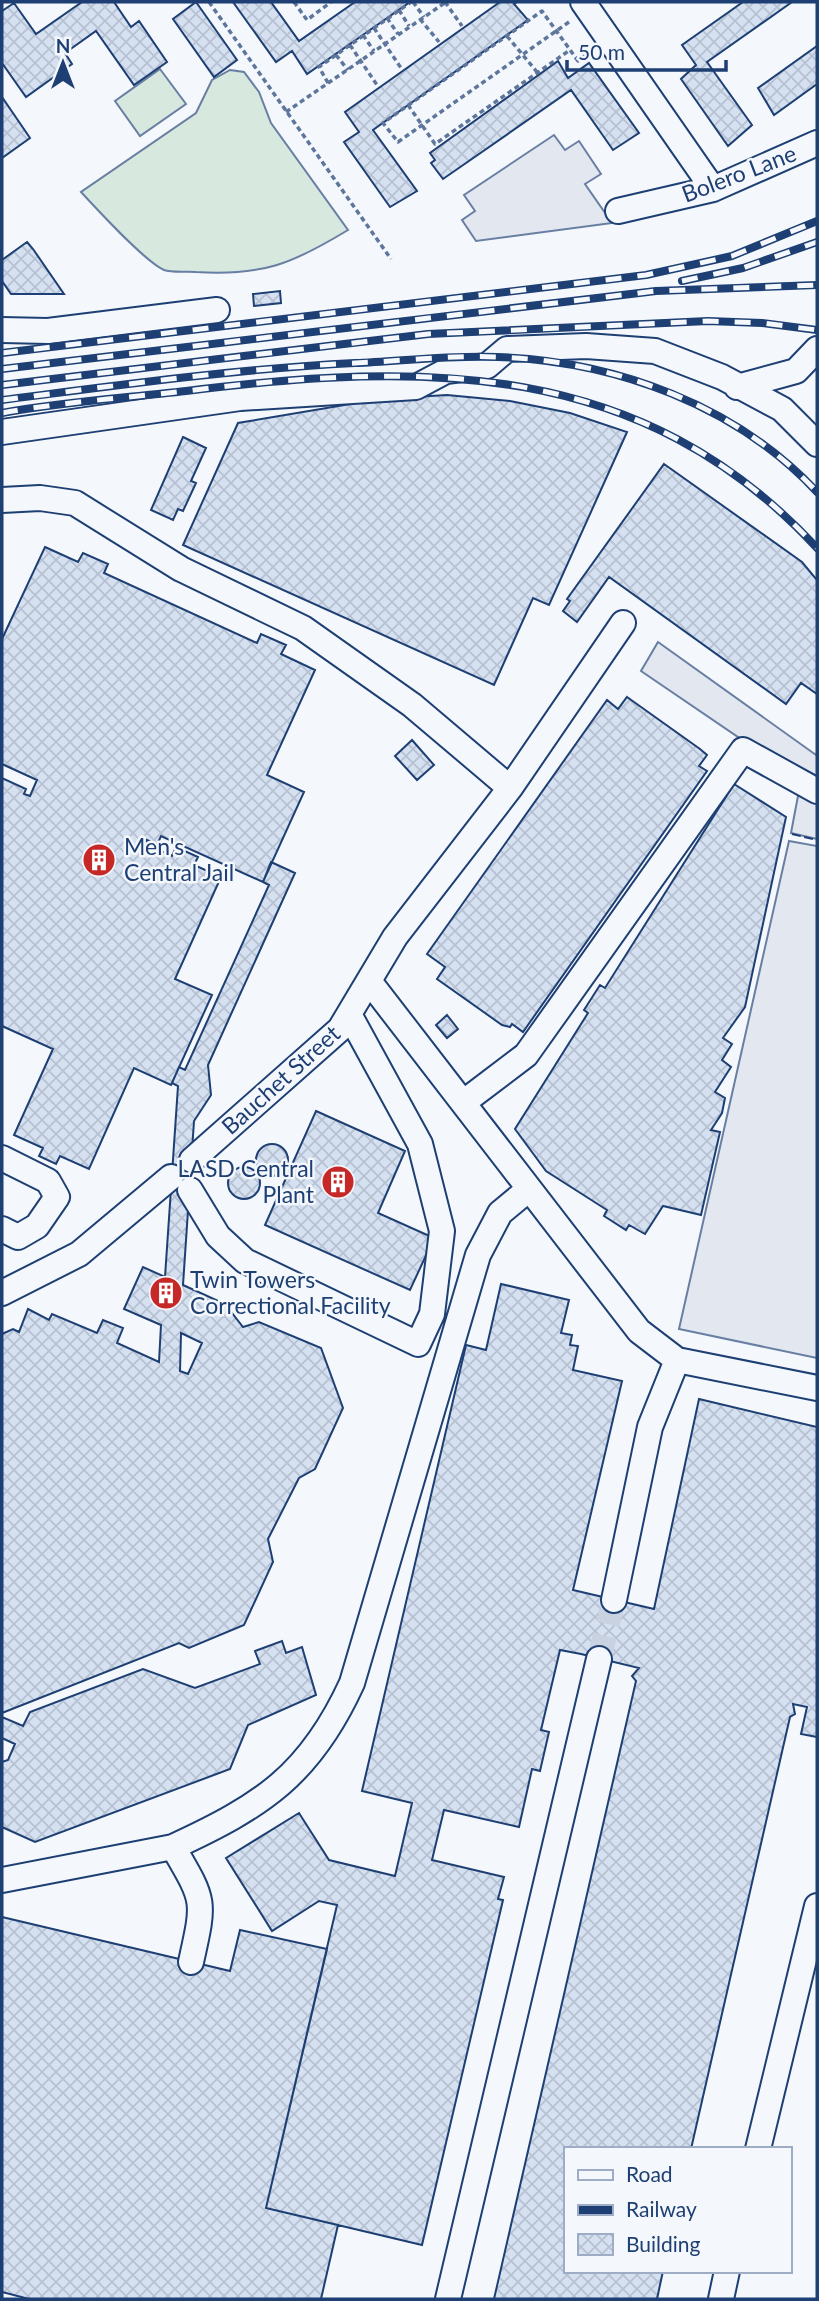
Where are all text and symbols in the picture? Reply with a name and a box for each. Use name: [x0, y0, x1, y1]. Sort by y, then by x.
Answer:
north arrow: [28, 28, 98, 98]
scale bar: [567, 28, 726, 72]
text: N: [56, 34, 70, 57]
text: 50 m: [578, 39, 625, 64]
street label: Bolero Lane: [677, 138, 800, 208]
place label: Men's Central Jail: [124, 832, 234, 886]
building icon: Men's Central Jail: [80, 841, 118, 879]
street label: Bauchet Street: [215, 1018, 346, 1140]
place label: LASD Central Plant: [178, 1154, 315, 1208]
building icon: LASD Central Plant: [319, 1163, 357, 1201]
place label: Twin Towers Correctional Facility: [190, 1265, 391, 1319]
building icon: Twin Towers Correctional Facility: [147, 1274, 185, 1312]
legend: [564, 2147, 791, 2273]
text: Road: [626, 2161, 673, 2186]
text: Railway: [626, 2196, 697, 2221]
text: Building: [626, 2231, 701, 2256]

